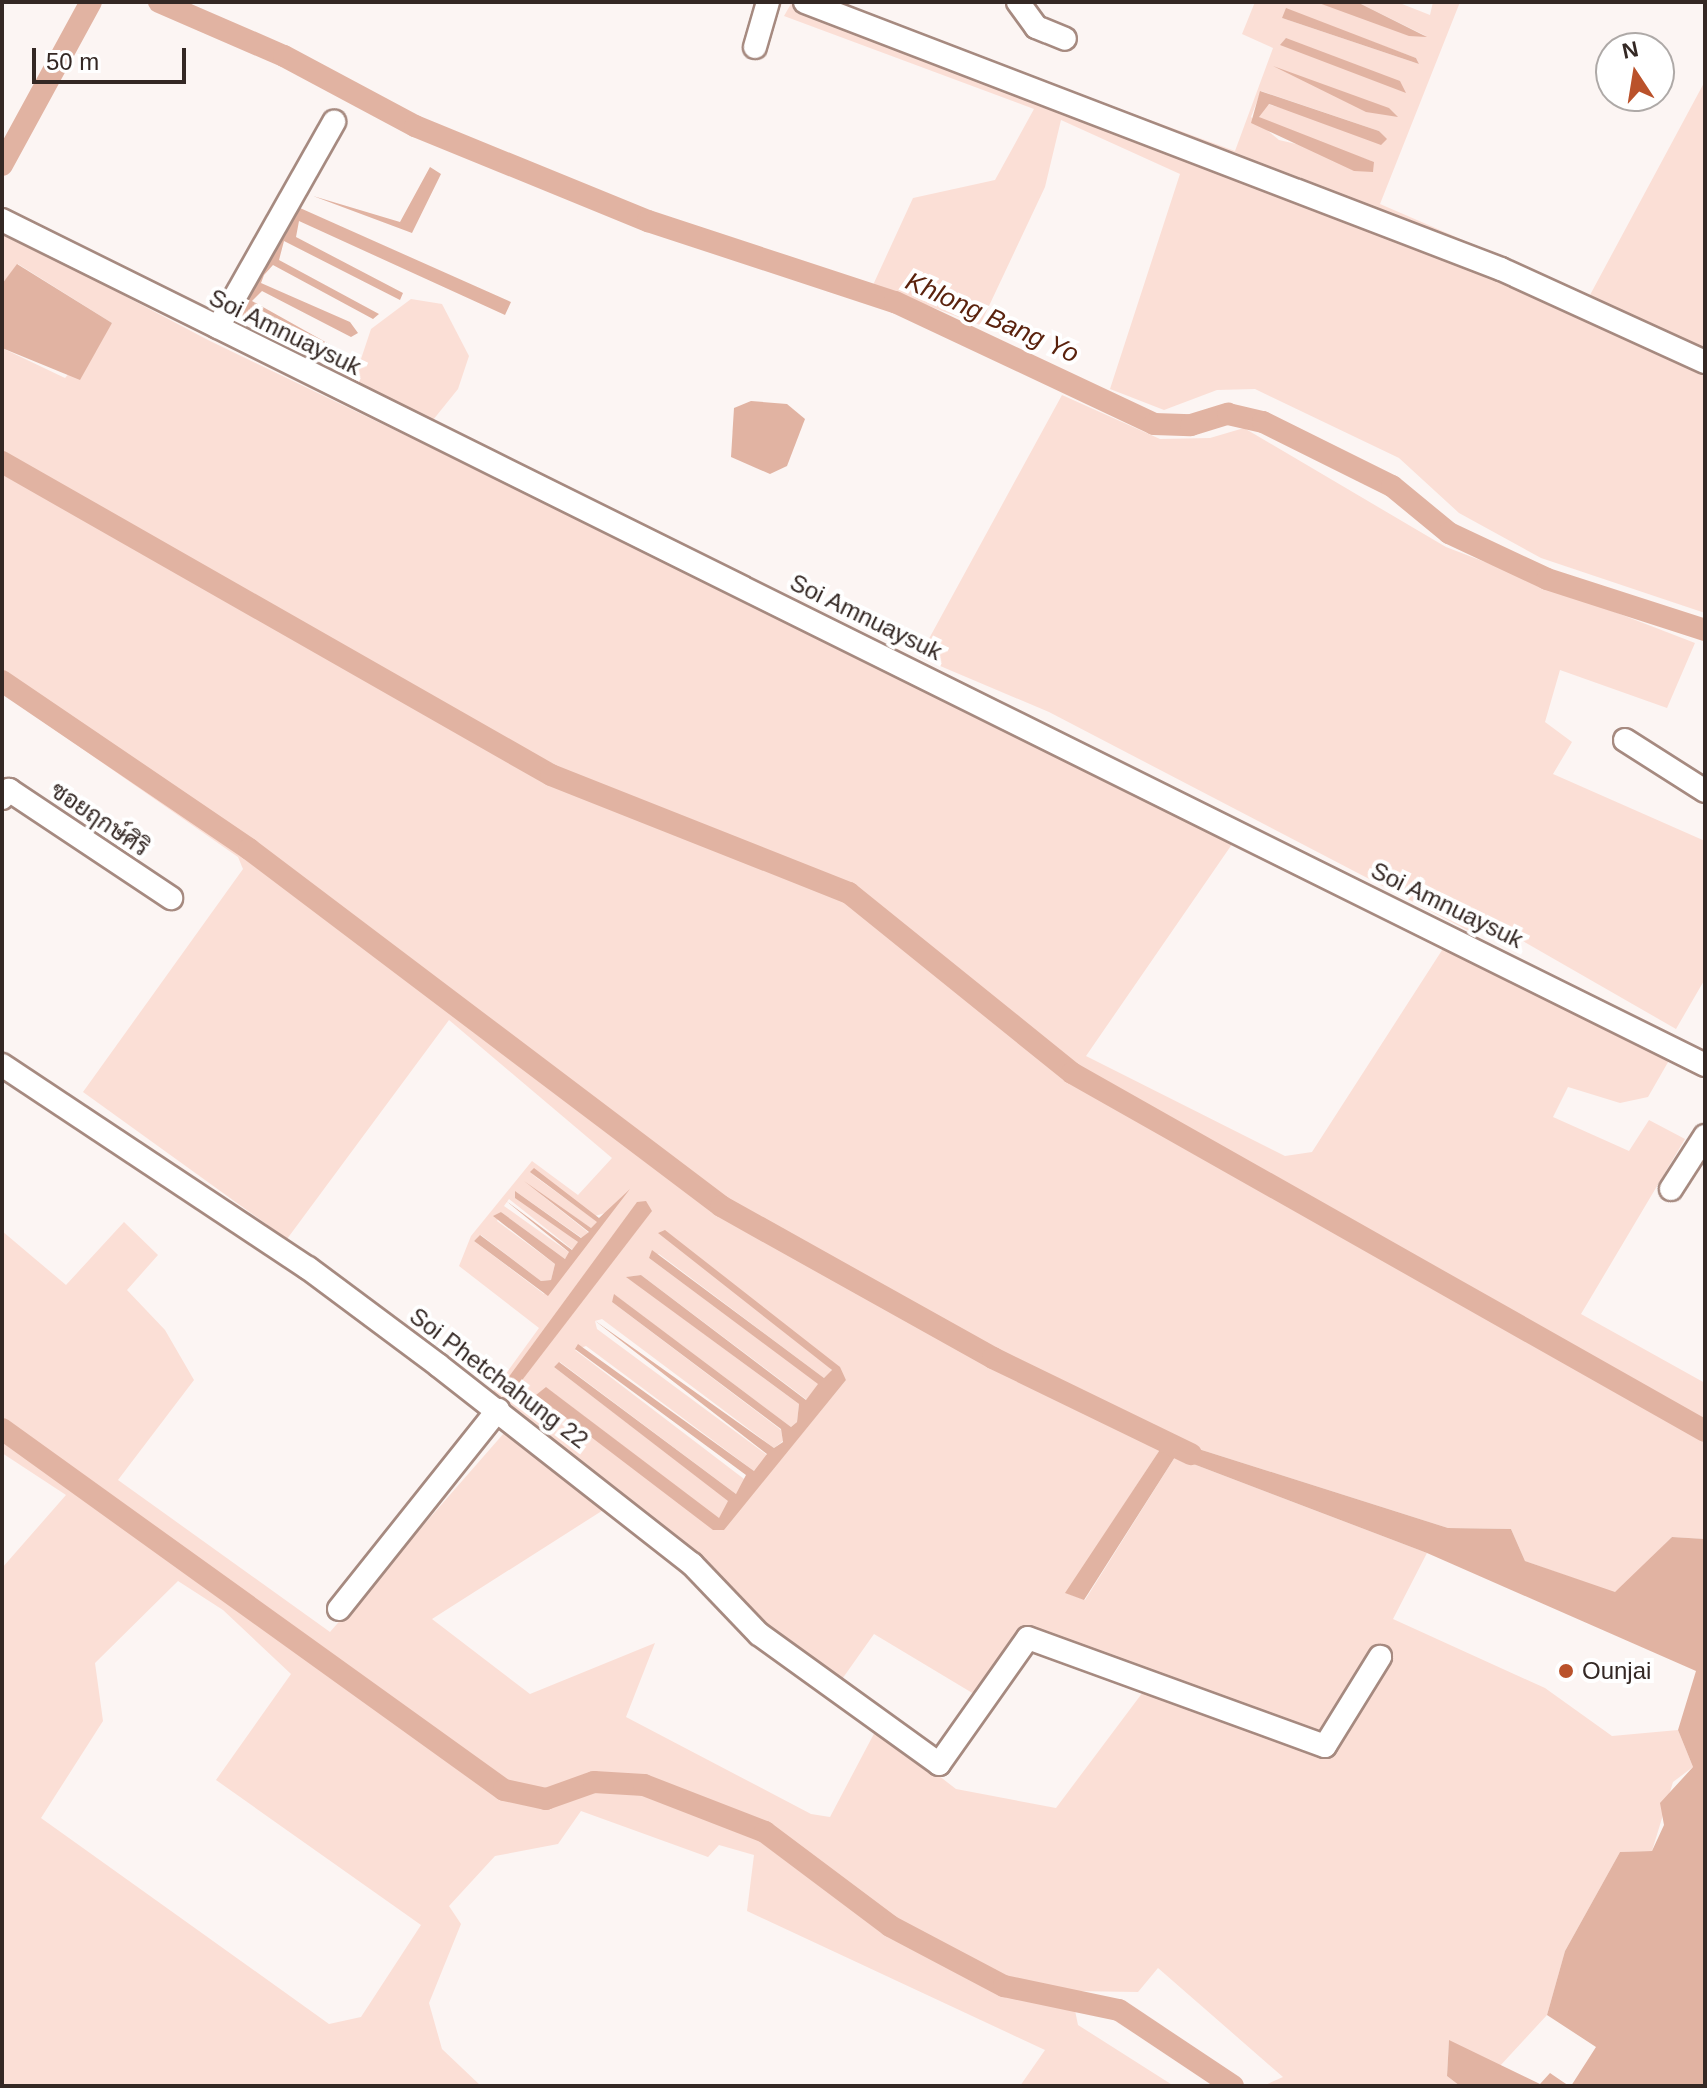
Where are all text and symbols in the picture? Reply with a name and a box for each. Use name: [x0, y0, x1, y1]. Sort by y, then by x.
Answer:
scale bar: [36, 32, 190, 82]
north arrow: [1595, 32, 1675, 112]
text: N: [1620, 36, 1641, 64]
text: 50 m: [46, 48, 99, 75]
water label: Khlong Bang Yo: [900, 266, 1084, 370]
street label: Soi Amnuaysuk: [204, 283, 366, 381]
street label: Soi Amnuaysuk: [785, 568, 947, 666]
street label: ซอยฤกษ์ศิริ: [45, 776, 155, 862]
street label: Soi Amnuaysuk: [1366, 856, 1528, 954]
street label: Soi Phetchahung 22: [404, 1301, 594, 1455]
place label: Ounjai: [1582, 1657, 1651, 1685]
marker: Ounjai: [1557, 1662, 1575, 1680]

